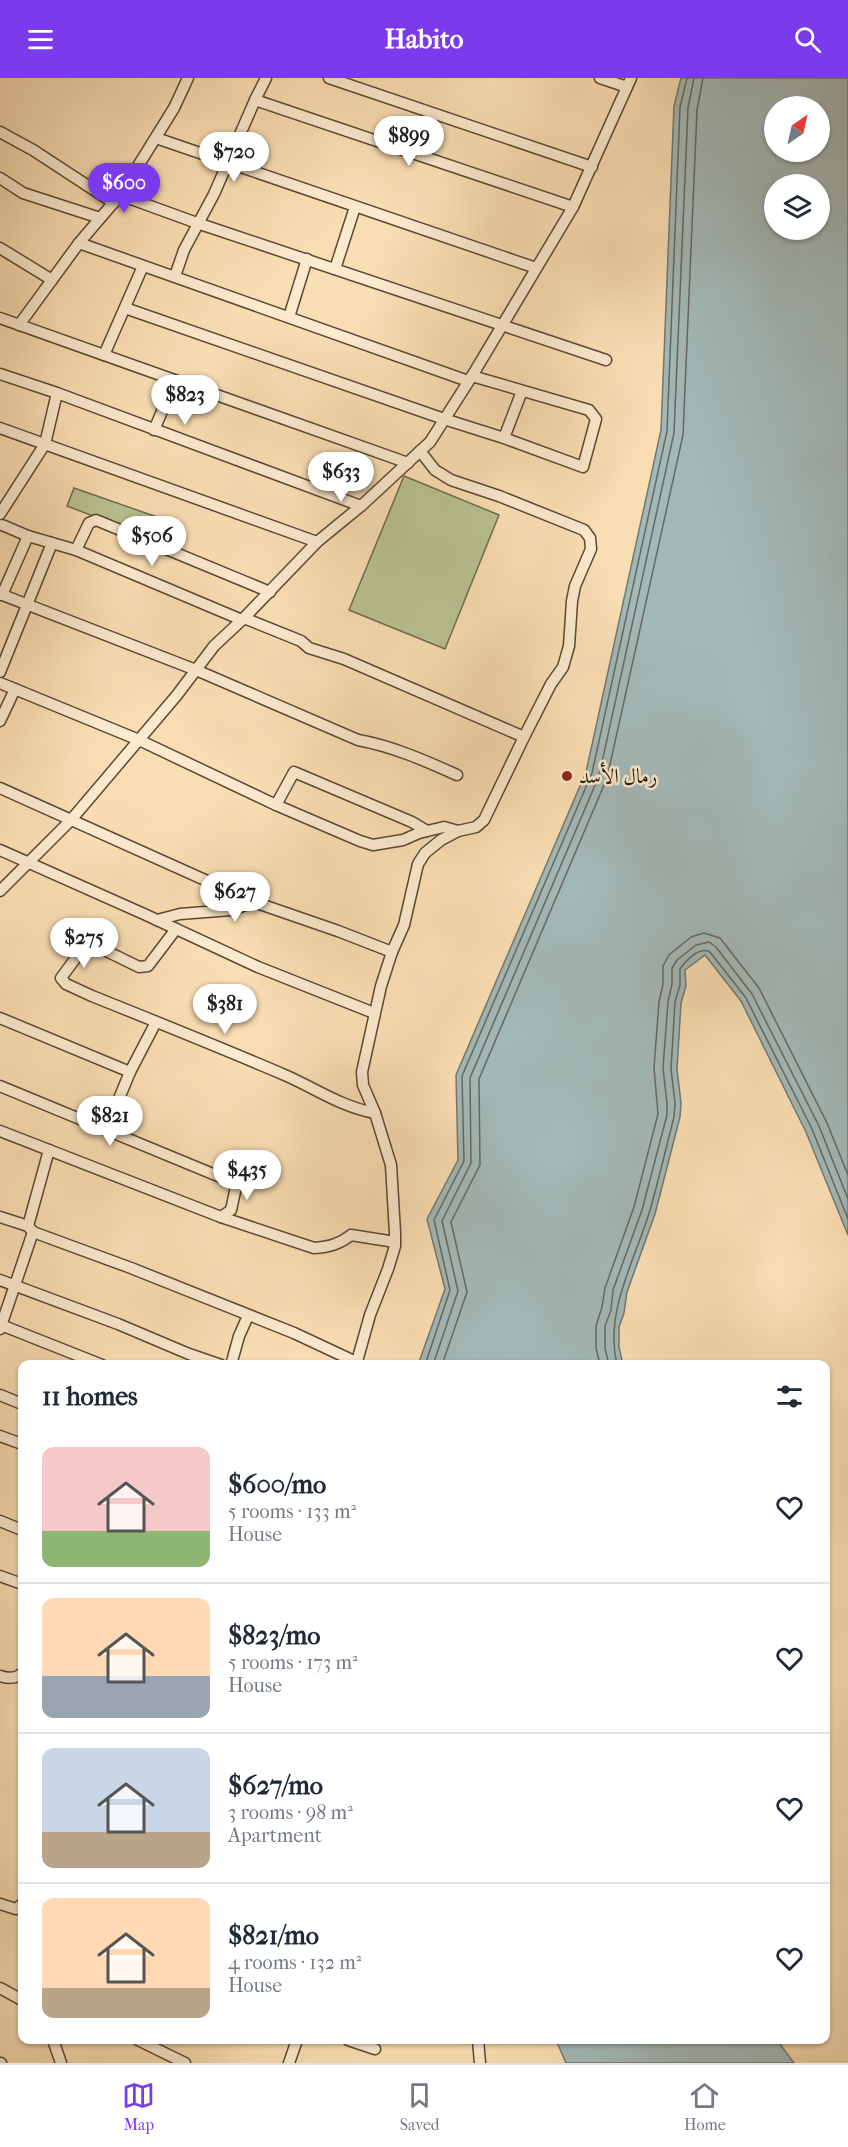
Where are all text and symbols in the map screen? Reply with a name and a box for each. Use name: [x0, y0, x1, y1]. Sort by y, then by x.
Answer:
icon: menu: [24, 23, 57, 56]
text: Habito: [385, 23, 463, 55]
icon: search: [791, 23, 824, 56]
north arrow: [764, 96, 830, 162]
map controls: [764, 96, 830, 240]
pin: $899: [373, 116, 445, 167]
text: $899: [388, 124, 430, 147]
pin: $720: [198, 132, 270, 183]
text: $720: [213, 140, 255, 163]
pin: $600: [88, 163, 160, 214]
text: $600: [102, 171, 146, 194]
button: layers: [764, 174, 830, 240]
pin: $823: [149, 375, 221, 426]
text: $823: [165, 383, 205, 406]
pin: $633: [305, 452, 377, 503]
text: $633: [322, 460, 360, 483]
pin: $506: [116, 516, 188, 567]
text: $506: [131, 524, 173, 547]
place label: رمال الأسد: [579, 761, 657, 788]
marker: رمال الأسد: [560, 769, 574, 783]
pin: $627: [199, 872, 271, 923]
text: $627: [214, 880, 256, 903]
pin: $275: [48, 918, 120, 969]
text: $275: [64, 926, 104, 949]
pin: $381: [189, 984, 261, 1035]
text: $381: [207, 992, 243, 1015]
pin: $821: [74, 1096, 146, 1147]
text: $821: [91, 1104, 129, 1127]
pin: $435: [211, 1150, 283, 1201]
text: $435: [227, 1158, 267, 1181]
icon: filters: [773, 1380, 806, 1413]
text: 11 homes: [42, 1381, 138, 1412]
text: $600/mo: [228, 1469, 326, 1500]
icon: home: [90, 1471, 162, 1543]
icon: heart: [773, 1491, 806, 1524]
text: 5 rooms · 133 m²: [228, 1500, 356, 1523]
text: House: [228, 1523, 282, 1546]
text: $823/mo: [228, 1620, 320, 1651]
icon: home: [90, 1622, 162, 1694]
icon: heart: [773, 1642, 806, 1675]
text: 5 rooms · 173 m²: [228, 1651, 358, 1674]
text: House: [228, 1674, 282, 1697]
text: $627/mo: [228, 1770, 323, 1801]
icon: home: [90, 1772, 162, 1844]
icon: heart: [773, 1792, 806, 1825]
text: 3 rooms · 98 m²: [228, 1801, 353, 1824]
text: Apartment: [228, 1824, 322, 1847]
text: $821/mo: [228, 1920, 319, 1951]
icon: home: [90, 1922, 162, 1994]
icon: heart: [773, 1942, 806, 1975]
text: 4 rooms · 132 m²: [228, 1951, 361, 1974]
text: House: [228, 1974, 282, 1997]
tab: Map: [122, 2079, 155, 2134]
tab: Saved: [400, 2079, 440, 2134]
tab: Home: [684, 2079, 726, 2134]

